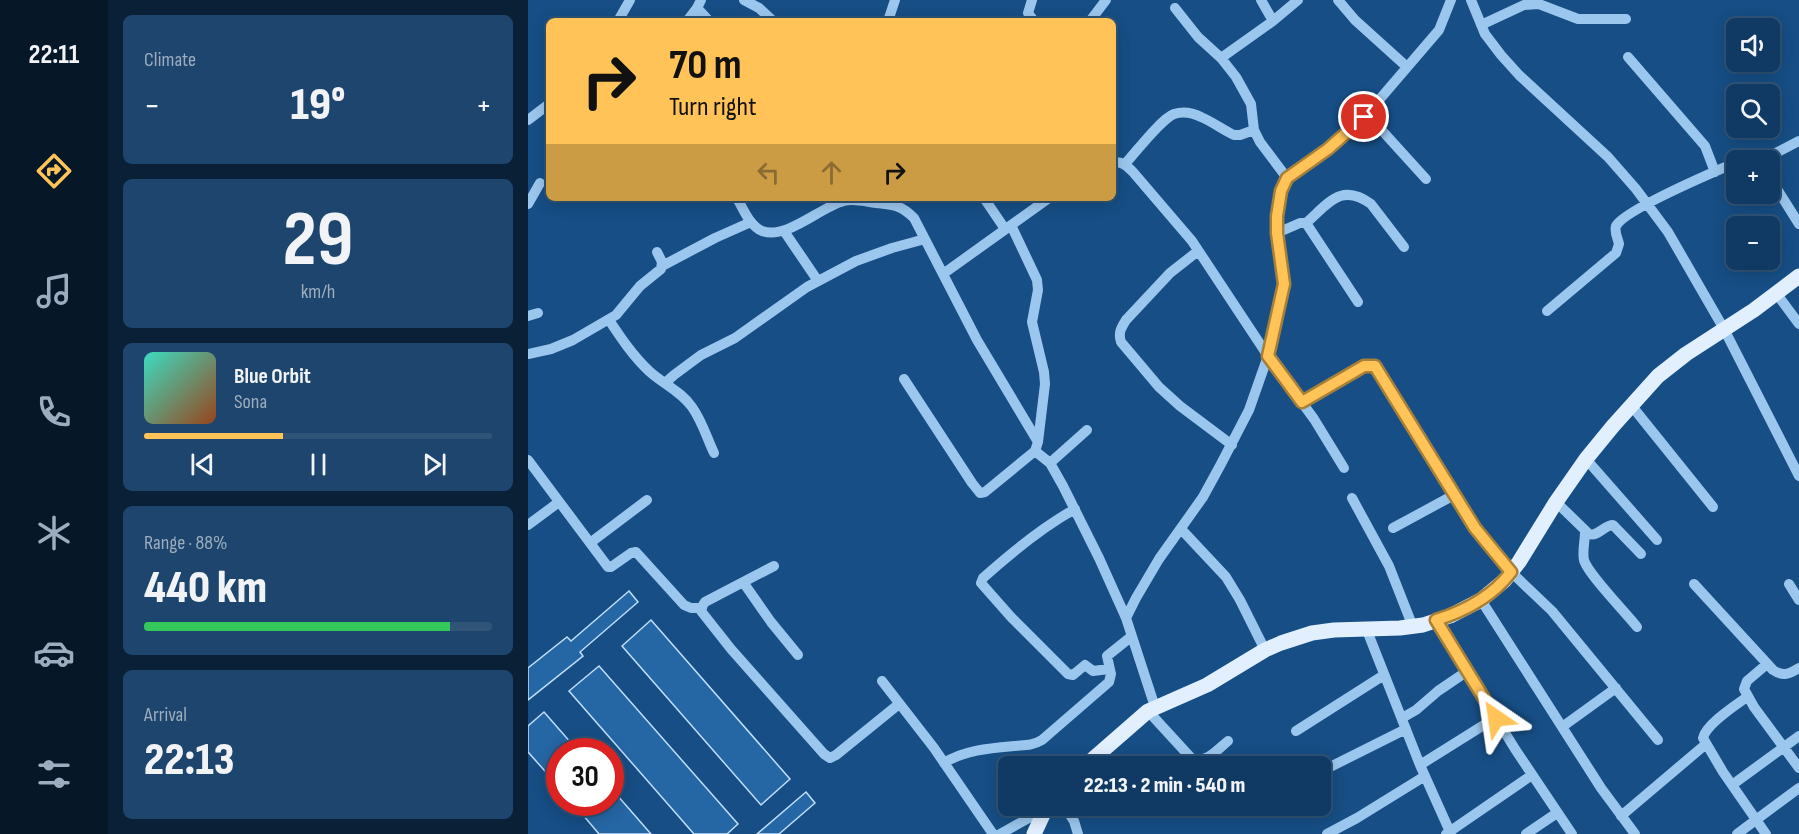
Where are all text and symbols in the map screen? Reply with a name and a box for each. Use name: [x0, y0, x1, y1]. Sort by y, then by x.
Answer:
map controls: [1726, 18, 1780, 270]
button: sound: [1726, 18, 1780, 72]
text: 22:11: [29, 39, 79, 71]
text: 70 m: [669, 40, 742, 91]
icon: right: [570, 42, 648, 120]
text: Climate: [144, 48, 196, 72]
text: 19°: [291, 78, 345, 133]
button: search: [1726, 84, 1780, 138]
text: −: [144, 86, 160, 126]
text: +: [476, 86, 492, 126]
text: Turn right: [669, 91, 756, 123]
pin: [1338, 91, 1389, 142]
icon: arrive: [1347, 100, 1380, 133]
icon: directions: [33, 150, 75, 192]
button: +: [1726, 150, 1780, 204]
icon: left: [752, 156, 785, 189]
icon: ahead: [815, 156, 848, 189]
icon: right: [878, 156, 911, 189]
text: 29: [282, 194, 354, 287]
button: −: [1726, 216, 1780, 270]
icon: music: [33, 270, 75, 312]
text: km/h: [301, 280, 335, 304]
text: Blue Orbit: [234, 363, 311, 390]
text: Sona: [234, 390, 267, 414]
icon: phone: [33, 391, 75, 433]
icon: previous: [186, 448, 219, 481]
icon: pause: [302, 448, 335, 481]
icon: next: [418, 448, 451, 481]
icon: climate: [33, 512, 75, 554]
text: Range · 88%: [144, 531, 228, 555]
text: 440 km: [144, 561, 267, 616]
icon: car: [33, 632, 75, 674]
position arrow: [1464, 686, 1528, 750]
text: Arrival: [144, 703, 187, 727]
text: 22:13: [144, 733, 234, 788]
speed limit sign: 30: [546, 738, 624, 816]
icon: filters: [33, 753, 75, 795]
text: 22:13 · 2 min · 540 m: [1084, 772, 1245, 799]

